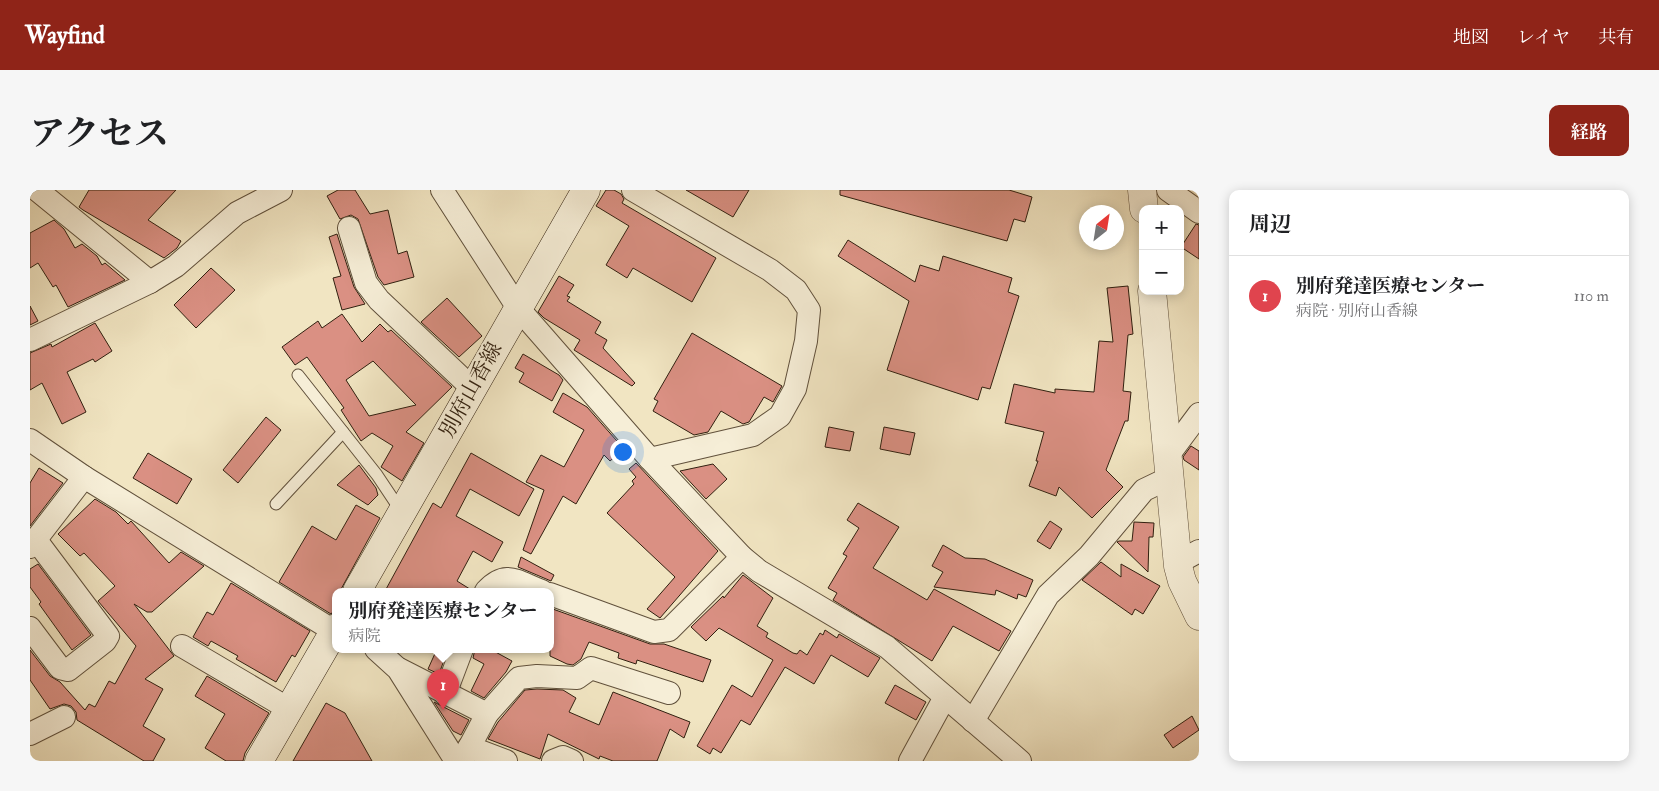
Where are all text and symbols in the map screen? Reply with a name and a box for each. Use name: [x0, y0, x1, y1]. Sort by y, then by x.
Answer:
text: Wayfind: [25, 20, 105, 51]
text: 地図: [1453, 26, 1489, 49]
text: レイヤ: [1517, 26, 1570, 49]
text: 共有: [1598, 26, 1634, 49]
button: 経路: [1549, 105, 1629, 156]
text: アクセス: [30, 112, 169, 156]
north arrow: [1079, 205, 1124, 250]
map controls: [1139, 205, 1184, 295]
button: +: [1139, 205, 1184, 250]
text: 周辺: [1249, 211, 1291, 238]
button: −: [1139, 250, 1184, 295]
text: 別府発達医療センター: [1296, 274, 1485, 298]
text: 1: [1262, 286, 1268, 306]
text: 110 m: [1574, 286, 1609, 306]
text: 病院 · 別府山香線: [1296, 301, 1418, 321]
street label: 別府山香線: [434, 338, 508, 442]
your location: [610, 439, 636, 465]
popup: [332, 588, 554, 653]
text: 別府発達医療センター: [348, 599, 538, 623]
text: 病院: [348, 626, 380, 646]
pin: 1: [427, 669, 459, 710]

